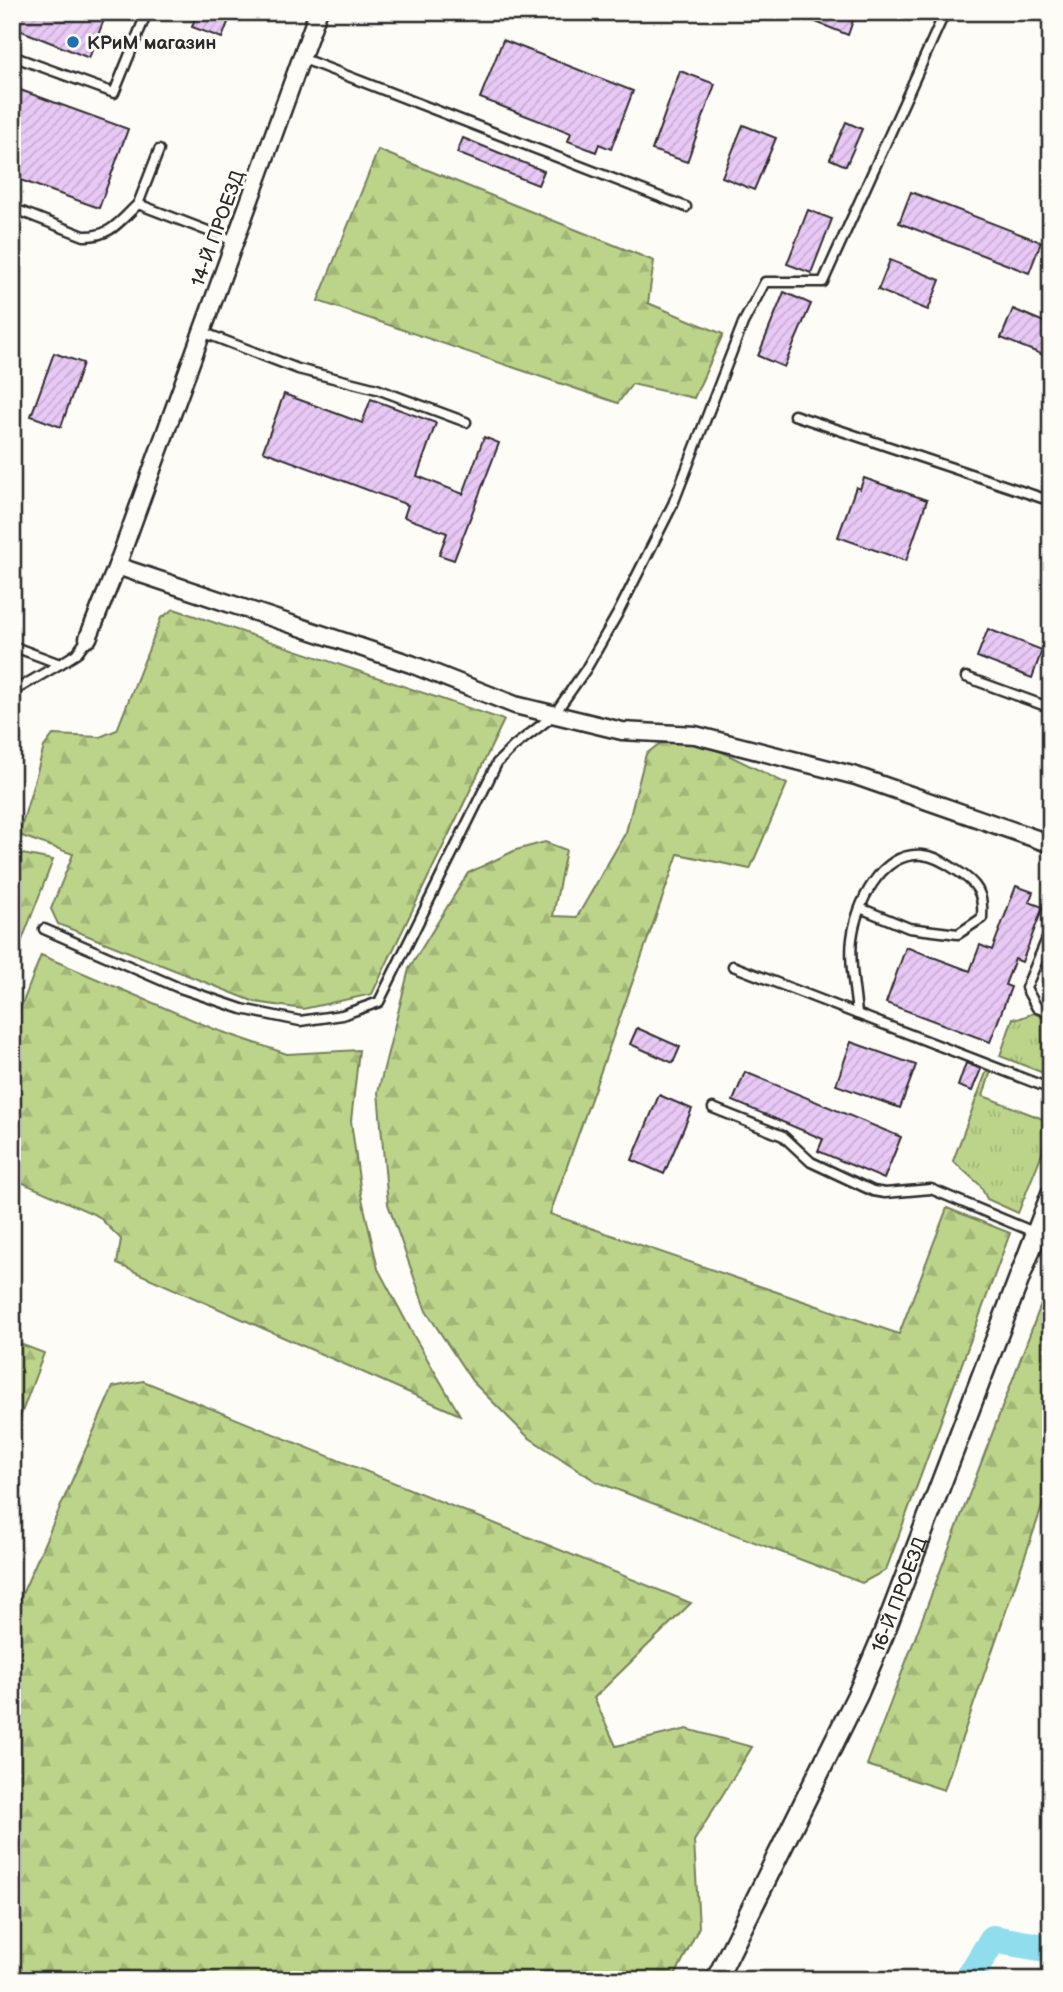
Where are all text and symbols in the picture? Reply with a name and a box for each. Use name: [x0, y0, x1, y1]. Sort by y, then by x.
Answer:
place label: КРиМ магазин: [87, 32, 216, 55]
marker: КРиМ магазин: [65, 34, 81, 50]
street label: 14-Й ПРОЕЗД: [187, 167, 250, 290]
street label: 16-Й ПРОЕЗД: [867, 1534, 933, 1656]

